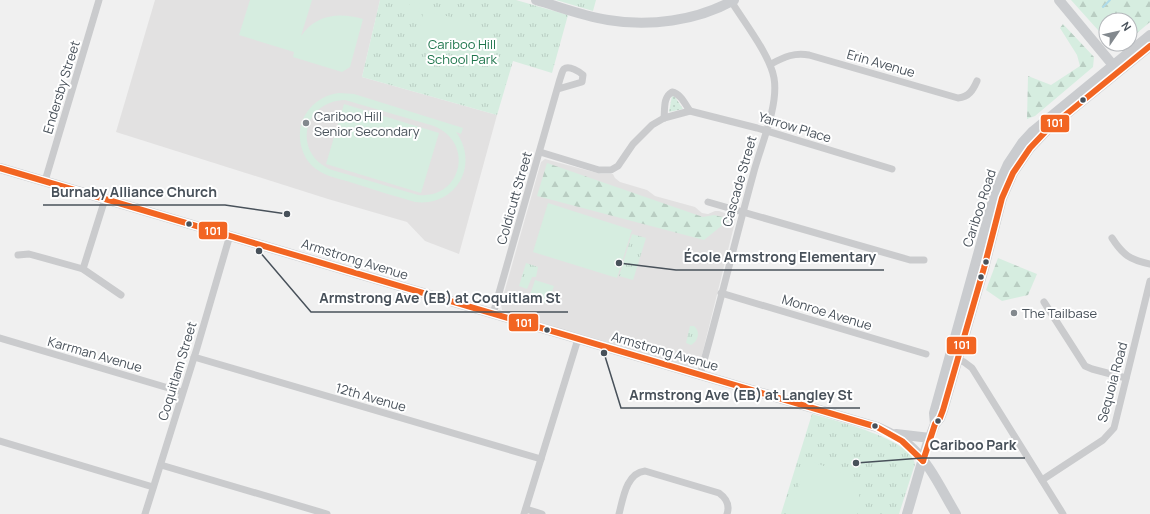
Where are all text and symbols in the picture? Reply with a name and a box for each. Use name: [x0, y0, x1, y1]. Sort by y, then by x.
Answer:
north arrow: [1098, 12, 1138, 52]
text: N: [1118, 19, 1135, 34]
park label: Cariboo Hill School Park: [427, 35, 497, 68]
street label: Endersby Street: [38, 38, 84, 136]
street label: Erin Avenue: [845, 45, 917, 81]
unlabelled marker: [1078, 95, 1088, 105]
place label: Cariboo Hill Senior Secondary: [314, 107, 420, 140]
street label: Yarrow Place: [756, 107, 834, 147]
line badge: 101: [1040, 114, 1070, 133]
text: 101: [1047, 115, 1063, 130]
marker: Cariboo Hill Senior Secondary: [301, 118, 311, 128]
street label: Cascade Street: [717, 133, 761, 229]
street label: Coldicutt Street: [492, 149, 536, 247]
street label: Cariboo Road: [958, 167, 1000, 249]
callout: Burnaby Alliance Church: [43, 179, 225, 205]
text: Burnaby Alliance Church: [51, 182, 217, 201]
unlabelled marker: [184, 219, 194, 229]
line badge: 101: [198, 221, 228, 240]
text: 101: [205, 223, 221, 238]
street label: Armstrong Avenue: [299, 234, 411, 284]
callout: École Armstrong Elementary: [676, 244, 884, 270]
text: École Armstrong Elementary: [684, 247, 876, 266]
unlabelled marker: [981, 257, 991, 267]
unlabelled marker: [976, 272, 986, 282]
callout: Armstrong Ave (EB) at Coquitlam St: [311, 286, 568, 312]
text: Armstrong Ave (EB) at Coquitlam St: [319, 288, 561, 307]
street label: Monroe Avenue: [780, 290, 875, 334]
place label: The Tailbase: [1022, 304, 1098, 322]
marker: The Tailbase: [1009, 308, 1019, 318]
line badge: 101: [508, 313, 539, 332]
text: 101: [516, 315, 532, 330]
street label: Coquitlam Street: [153, 319, 201, 423]
unlabelled marker: [542, 325, 552, 335]
street label: Armstrong Avenue: [609, 327, 721, 375]
street label: Karrman Avenue: [46, 332, 145, 376]
line badge: 101: [946, 336, 977, 355]
text: 101: [954, 337, 970, 352]
street label: Sequoia Road: [1093, 340, 1131, 424]
street label: 12th Avenue: [334, 378, 409, 416]
callout: Armstrong Ave (EB) at Langley St: [621, 382, 860, 408]
text: Armstrong Ave (EB) at Langley St: [629, 385, 853, 404]
unlabelled marker: [933, 416, 943, 426]
unlabelled marker: [870, 421, 880, 431]
callout: Cariboo Park: [922, 432, 1025, 458]
text: Cariboo Park: [930, 435, 1017, 454]

